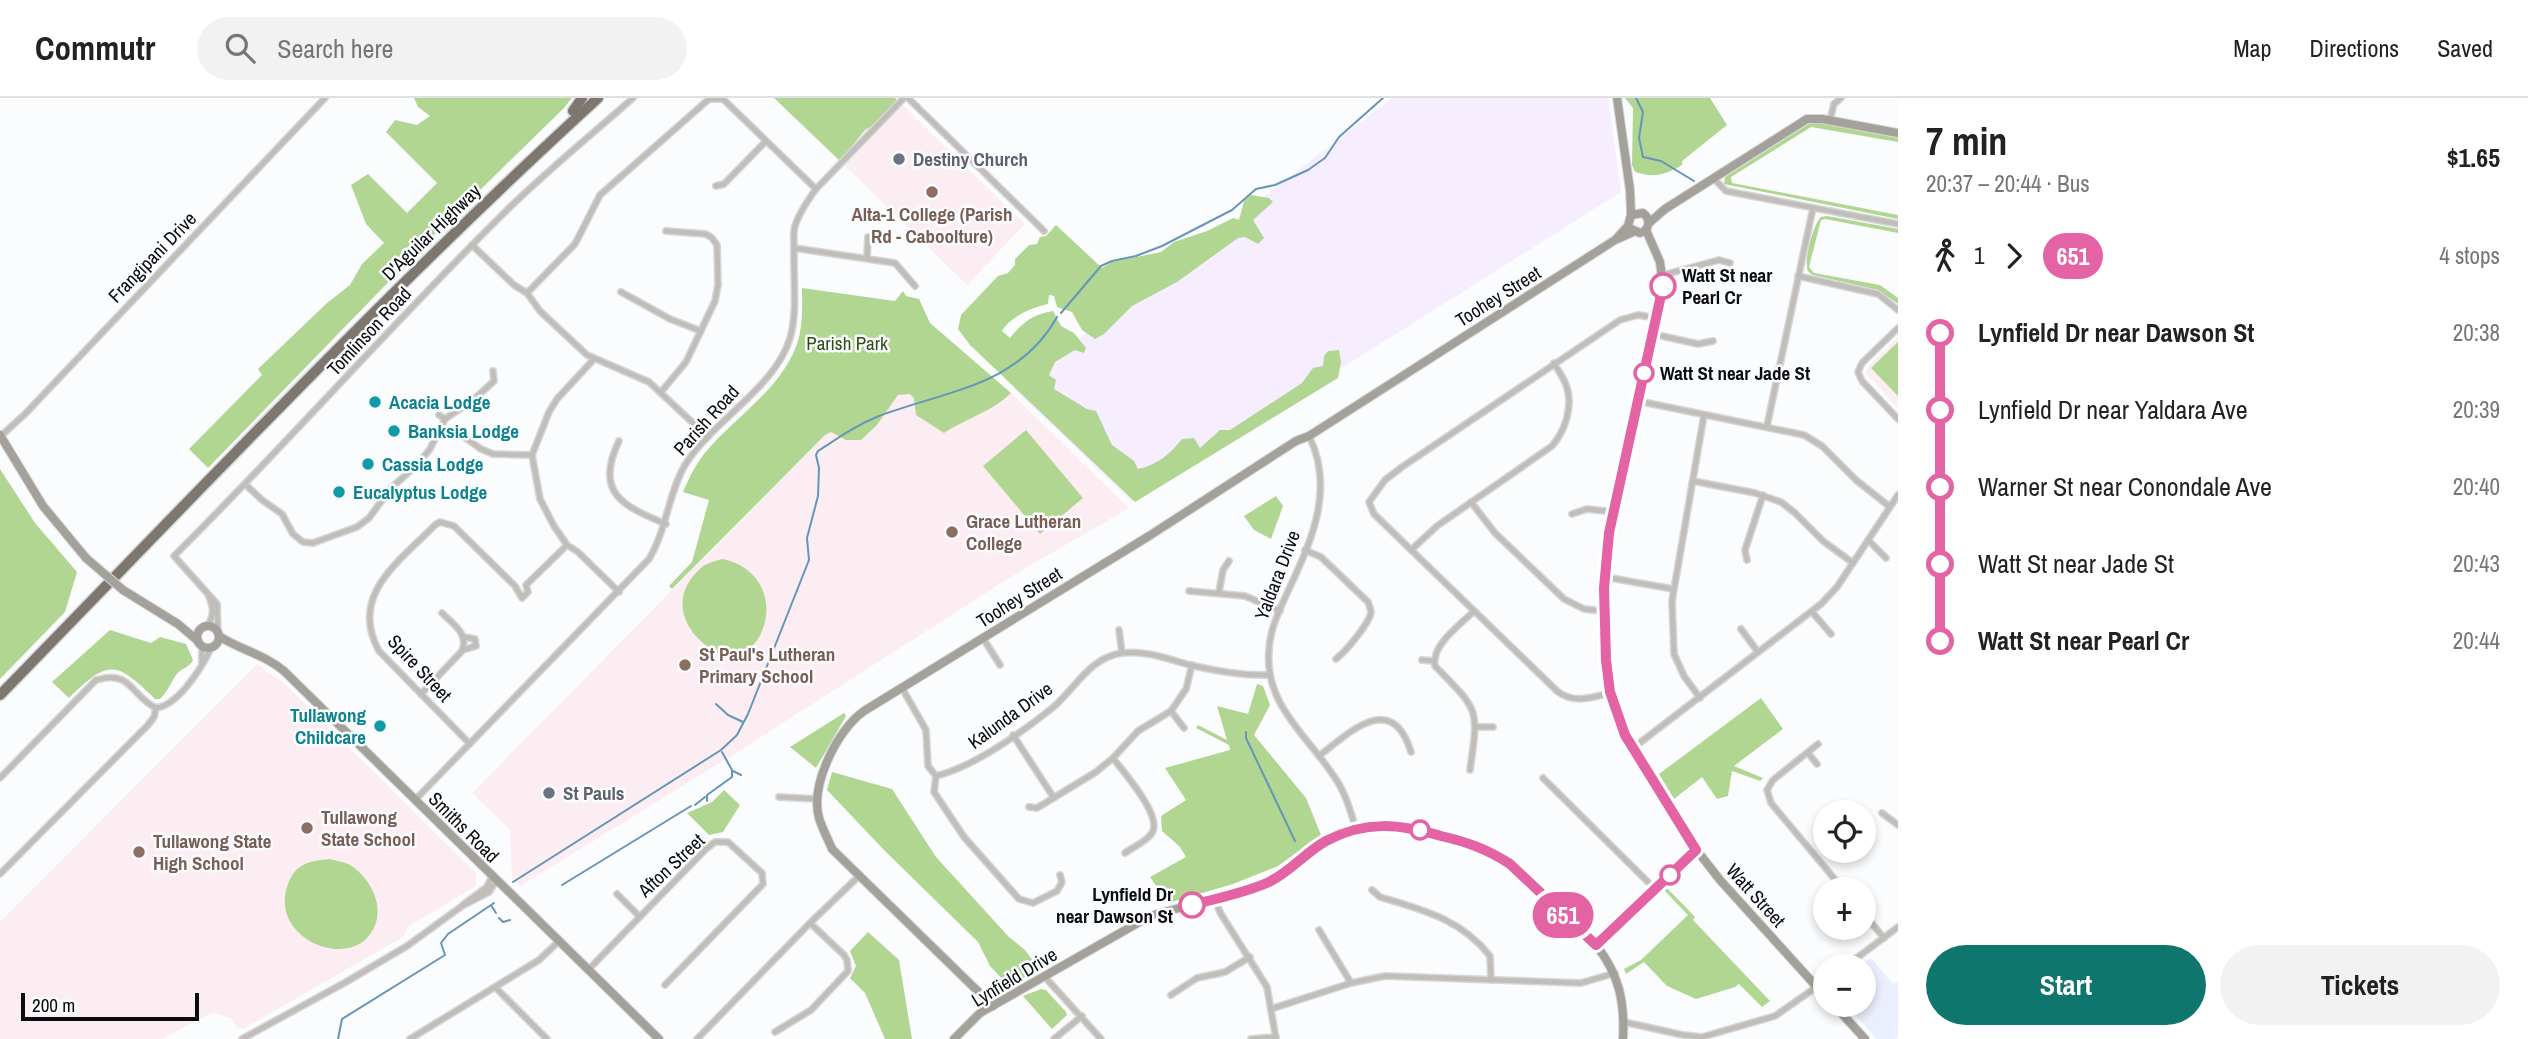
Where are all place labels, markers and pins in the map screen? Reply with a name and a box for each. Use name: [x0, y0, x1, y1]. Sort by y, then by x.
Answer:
place label: Destiny Church: [913, 146, 1028, 172]
marker: Destiny Church: [891, 151, 907, 167]
marker: Alta-1 College (Parish Rd - Caboolture): [924, 184, 940, 200]
place label: Alta-1 College (Parish Rd - Caboolture): [851, 201, 1013, 249]
place label: Watt St near Pearl Cr: [1682, 262, 1772, 310]
marker: Watt St near Pearl Cr: [1650, 273, 1676, 299]
place label: Watt St near Jade St: [1660, 360, 1810, 386]
marker: Watt St near Jade St: [1634, 363, 1654, 383]
place label: Acacia Lodge: [389, 389, 491, 415]
marker: Acacia Lodge: [367, 394, 383, 410]
place label: Banksia Lodge: [408, 418, 519, 444]
marker: Banksia Lodge: [386, 423, 402, 439]
place label: Cassia Lodge: [382, 451, 484, 477]
marker: Cassia Lodge: [360, 456, 376, 472]
place label: Eucalyptus Lodge: [353, 479, 488, 505]
marker: Eucalyptus Lodge: [331, 484, 347, 500]
place label: Grace Lutheran College: [966, 508, 1081, 556]
marker: Grace Lutheran College: [944, 524, 960, 540]
place label: St Paul's Lutheran Primary School: [699, 641, 835, 689]
marker: St Paul's Lutheran Primary School: [677, 657, 693, 673]
place label: Tullawong Childcare: [290, 702, 366, 750]
marker: Tullawong Childcare: [372, 718, 388, 734]
place label: St Pauls: [563, 780, 624, 806]
marker: St Pauls: [541, 785, 557, 801]
place label: Tullawong State School: [321, 804, 415, 852]
marker: Tullawong State School: [299, 820, 315, 836]
unlabelled marker: [1410, 820, 1430, 840]
place label: Tullawong State High School: [153, 828, 272, 876]
marker: Tullawong State High School: [131, 844, 147, 860]
unlabelled marker: [1660, 865, 1680, 885]
place label: Lynfield Dr near Dawson St: [1056, 881, 1173, 929]
marker: Lynfield Dr near Dawson St: [1179, 892, 1205, 918]

